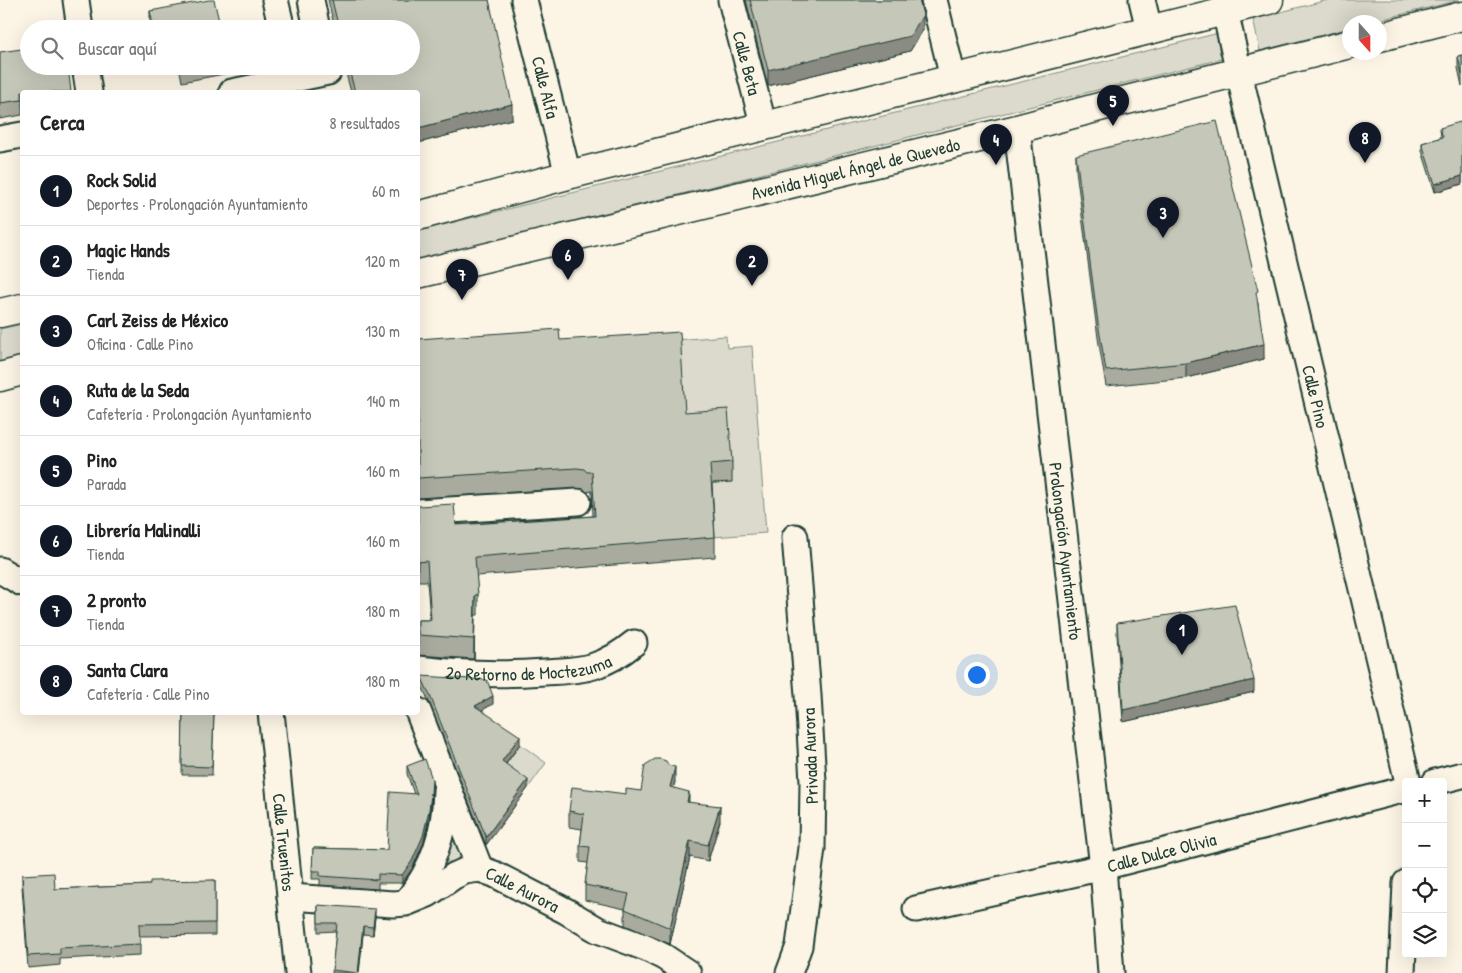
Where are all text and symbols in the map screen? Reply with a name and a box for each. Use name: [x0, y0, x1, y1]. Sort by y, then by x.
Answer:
north arrow: [1342, 15, 1387, 60]
search box: [20, 20, 420, 75]
street label: Calle Beta: [727, 28, 768, 98]
icon: search: [38, 34, 66, 62]
text: Buscar aquí: [78, 35, 157, 61]
street label: Calle Alfa: [526, 54, 566, 121]
pin: 5: [1097, 85, 1129, 126]
text: Cerca: [40, 108, 84, 137]
text: 8 resultados: [329, 112, 400, 134]
pin: 8: [1349, 122, 1381, 163]
pin: 4: [980, 124, 1012, 165]
street label: Avenida Miguel Ángel de Quevedo: [748, 131, 962, 205]
text: Rock Solid: [87, 167, 156, 193]
text: 1: [53, 180, 59, 202]
text: 60 m: [372, 180, 400, 202]
text: Deportes · Prolongación Ayuntamiento: [87, 193, 308, 215]
pin: 3: [1147, 197, 1179, 238]
text: Magic Hands: [87, 237, 170, 263]
pin: 6: [552, 239, 584, 280]
pin: 2: [736, 245, 768, 286]
text: 2: [52, 250, 60, 272]
text: 120 m: [365, 250, 400, 272]
pin: 7: [446, 259, 478, 300]
text: Tienda: [87, 263, 124, 285]
text: Carl Zeiss de México: [87, 307, 228, 333]
text: 3: [52, 320, 60, 342]
text: 130 m: [365, 320, 400, 342]
text: Oficina · Calle Pino: [87, 333, 193, 355]
street label: Calle Pino: [1296, 362, 1336, 430]
text: Ruta de la Seda: [87, 377, 189, 403]
text: 4: [53, 390, 59, 412]
text: 140 m: [366, 390, 400, 412]
text: Cafetería · Prolongación Ayuntamiento: [87, 403, 311, 425]
text: Pino: [87, 447, 117, 473]
text: 5: [53, 460, 59, 482]
text: 160 m: [366, 460, 400, 482]
street label: Prolongación Ayuntamiento: [1043, 461, 1089, 641]
text: Parada: [87, 473, 126, 495]
text: Librería Malinalli: [87, 517, 201, 543]
text: 6: [53, 530, 59, 552]
text: 160 m: [366, 530, 400, 552]
text: Tienda: [87, 543, 124, 565]
text: 2 pronto: [87, 587, 146, 613]
text: 7: [52, 600, 60, 622]
text: 180 m: [366, 600, 400, 622]
text: Tienda: [87, 613, 124, 635]
pin: 1: [1166, 614, 1198, 655]
street label: 2o Retorno de Moctezuma: [445, 648, 615, 686]
text: Santa Clara: [87, 657, 168, 683]
your location: [964, 662, 990, 688]
text: 8: [53, 670, 59, 692]
text: 180 m: [366, 670, 400, 692]
text: Cafetería · Calle Pino: [87, 683, 210, 705]
street label: Privada Aurora: [796, 707, 824, 805]
map controls: [1402, 778, 1447, 958]
button: +: [1402, 778, 1447, 823]
street label: Calle Truenitos: [267, 792, 302, 893]
button: −: [1402, 823, 1447, 868]
street label: Calle Dulce Olivia: [1104, 826, 1219, 878]
street label: Calle Aurora: [482, 860, 564, 918]
button: locate: [1402, 868, 1447, 913]
button: layers: [1402, 913, 1447, 958]

